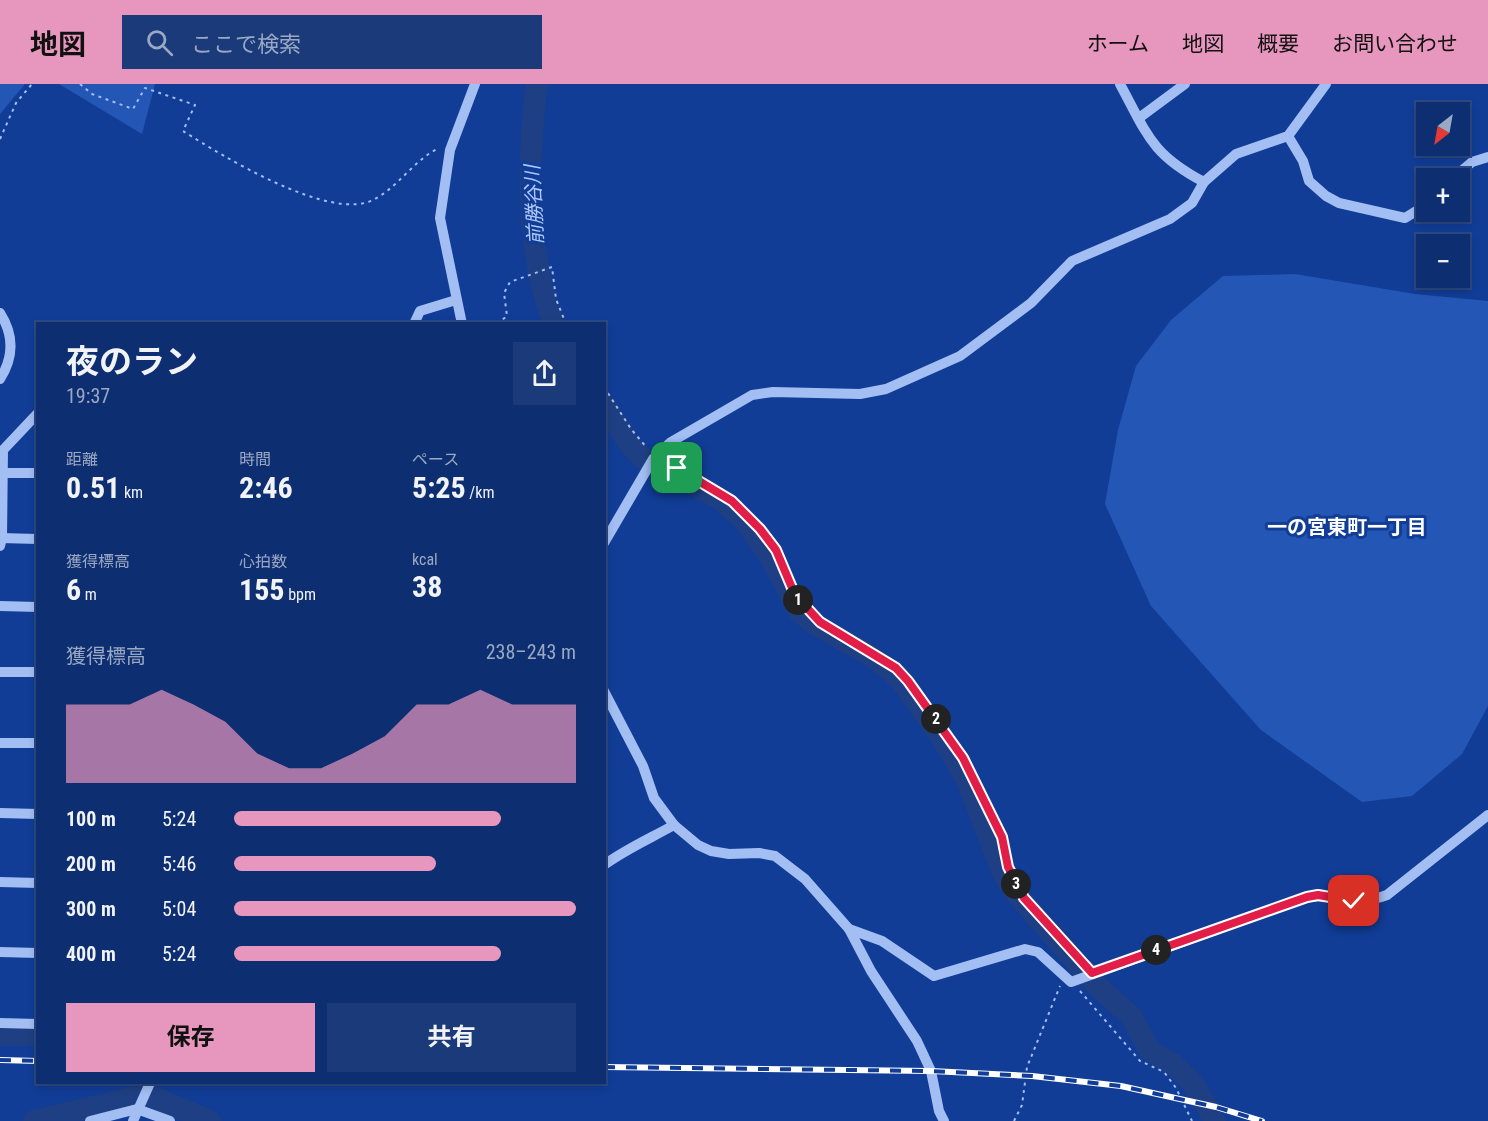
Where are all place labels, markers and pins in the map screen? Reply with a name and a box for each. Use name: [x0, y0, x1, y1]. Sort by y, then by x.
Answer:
pin: [651, 442, 702, 493]
pin: 1: [783, 585, 813, 615]
pin: 2: [921, 704, 951, 734]
pin: 3: [1001, 869, 1031, 899]
pin: [1328, 875, 1379, 926]
pin: 4: [1141, 935, 1171, 965]

